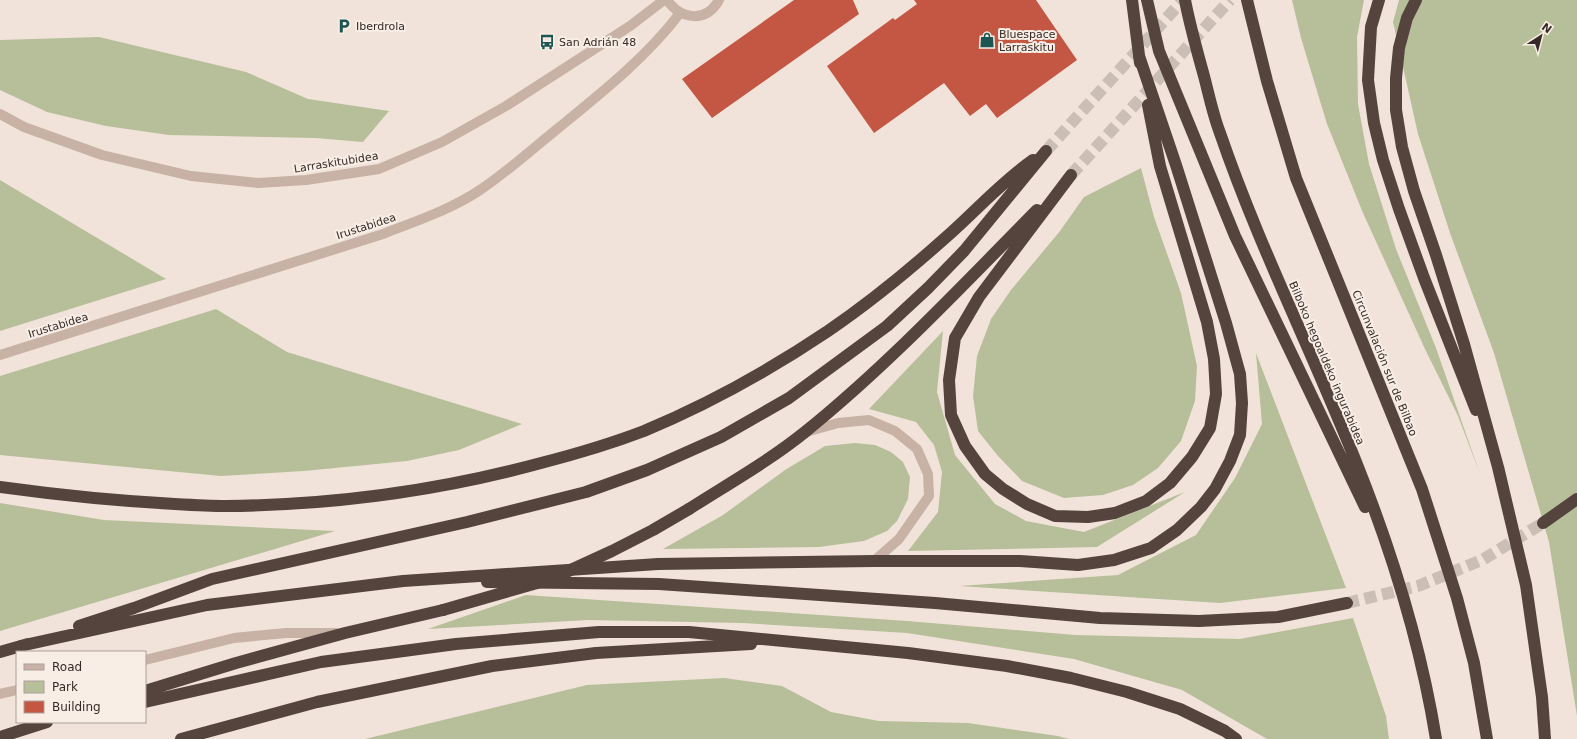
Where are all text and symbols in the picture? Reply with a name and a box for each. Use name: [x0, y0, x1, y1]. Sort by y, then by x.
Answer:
north arrow: [1521, 16, 1561, 56]
parking icon: Iberdrola: [335, 17, 353, 35]
place label: Iberdrola: [356, 20, 405, 33]
text: N: [1539, 20, 1554, 36]
place label: Bluespace Larraskitu: [999, 28, 1056, 54]
shop icon: Bluespace Larraskitu: [978, 31, 996, 49]
bus stop icon: San Adrián 48: [538, 33, 556, 51]
place label: San Adrián 48: [559, 36, 636, 49]
street label: Larraskitubidea: [293, 149, 379, 176]
street label: Irustabidea: [335, 211, 398, 242]
street label: Bilboko hegoaldeko ingurabidea: [1286, 279, 1367, 447]
street label: Circunvalación sur de Bilbao: [1349, 288, 1420, 438]
street label: Irustabidea: [27, 310, 90, 341]
legend: [16, 651, 146, 723]
text: Road: [52, 660, 82, 674]
text: Park: [52, 680, 78, 694]
text: Building: [52, 700, 101, 714]

